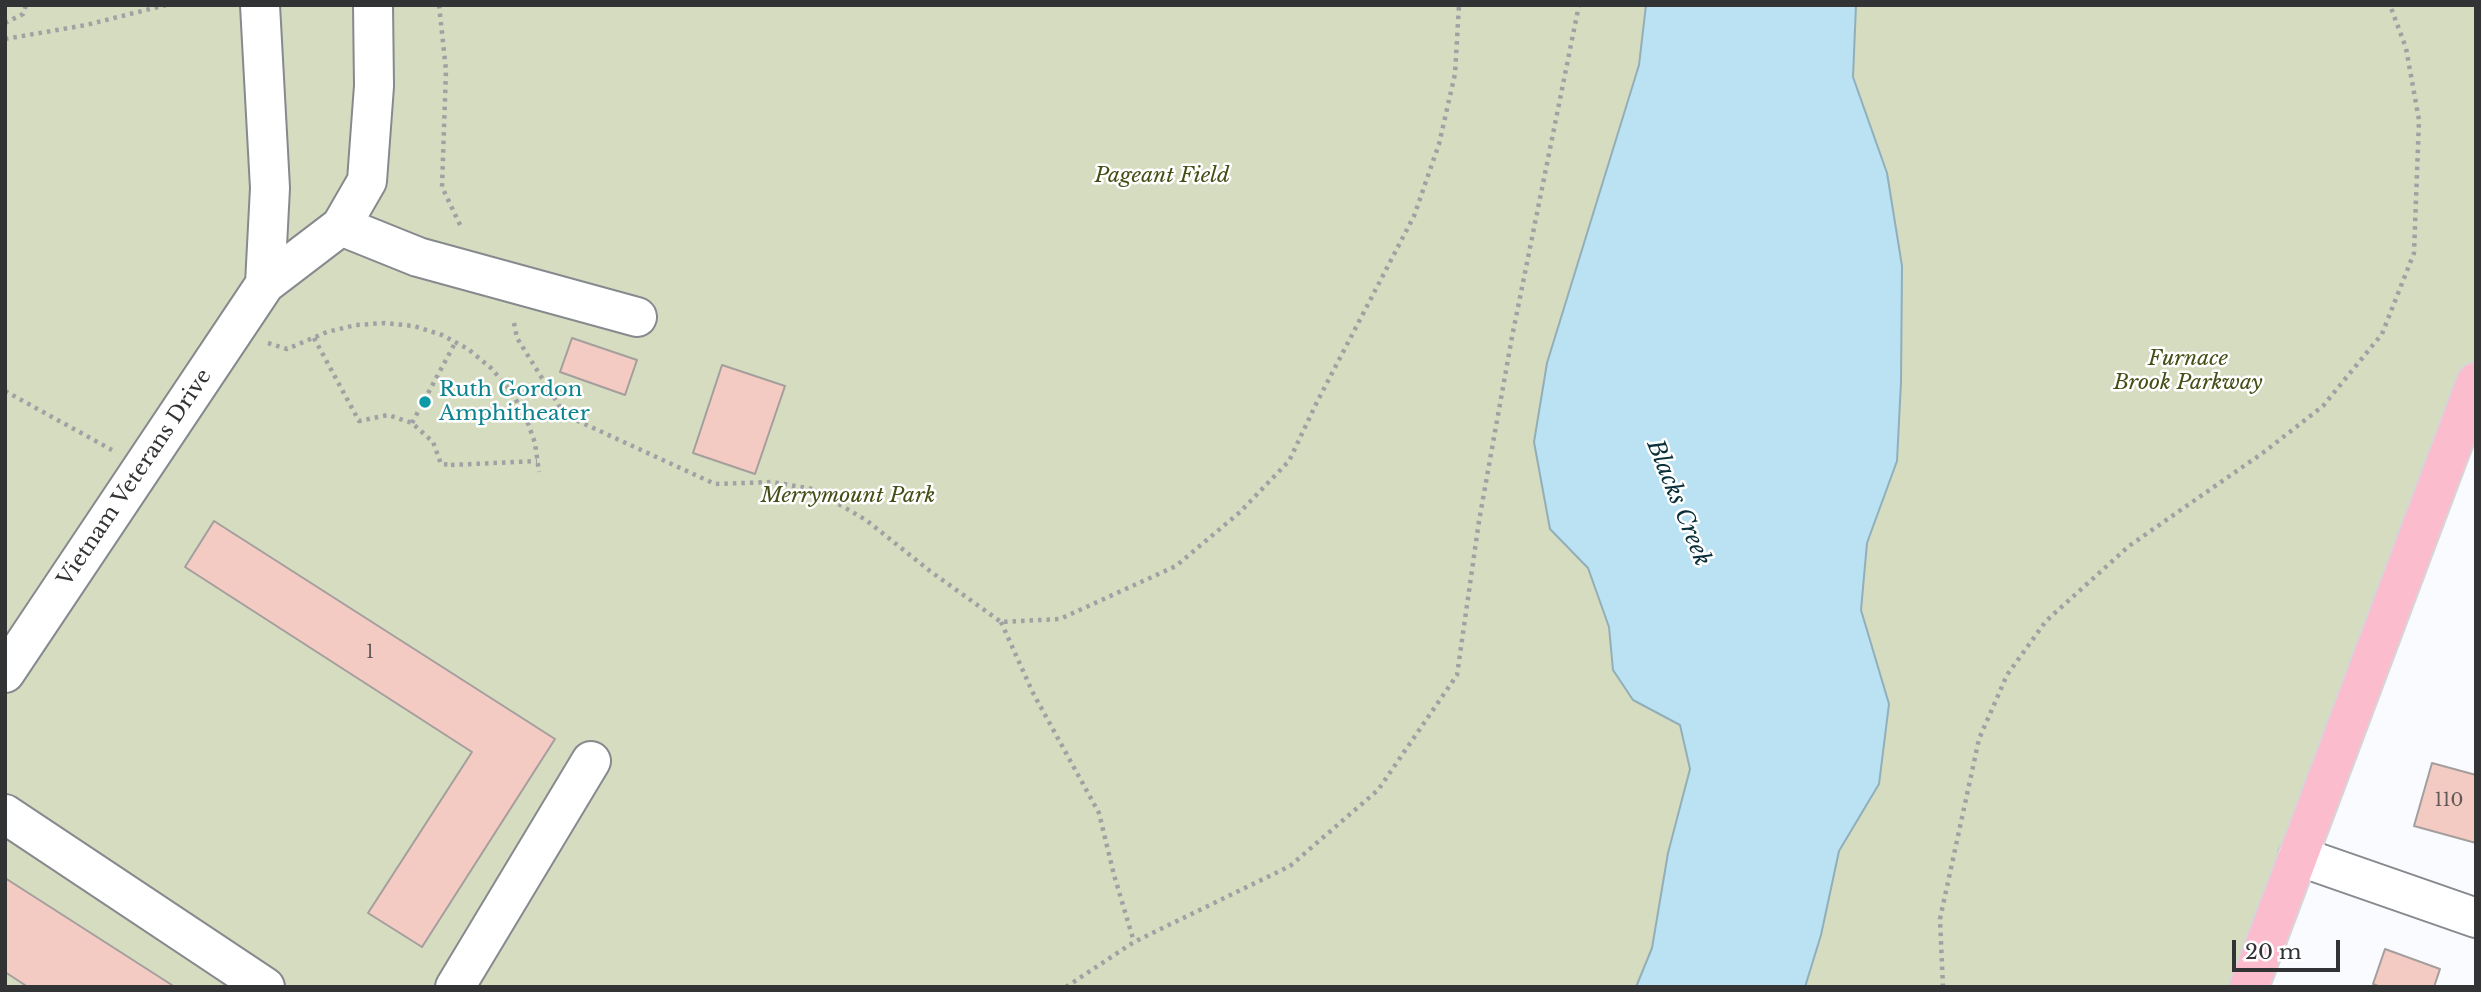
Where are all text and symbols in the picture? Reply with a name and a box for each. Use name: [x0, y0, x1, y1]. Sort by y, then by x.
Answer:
park label: Pageant Field: [1095, 163, 1229, 189]
park label: Furnace Brook Parkway: [2113, 346, 2263, 396]
street label: Vietnam Veterans Drive: [53, 365, 217, 591]
place label: Ruth Gordon Amphitheater: [439, 377, 590, 427]
marker: Ruth Gordon Amphitheater: [417, 394, 433, 410]
water label: Blacks Creek: [1640, 436, 1716, 570]
park label: Merrymount Park: [761, 483, 935, 509]
house number: 1: [366, 642, 374, 664]
house number: 110: [2435, 790, 2463, 812]
scale bar: [2236, 926, 2344, 970]
text: 20 m: [2245, 939, 2302, 965]

